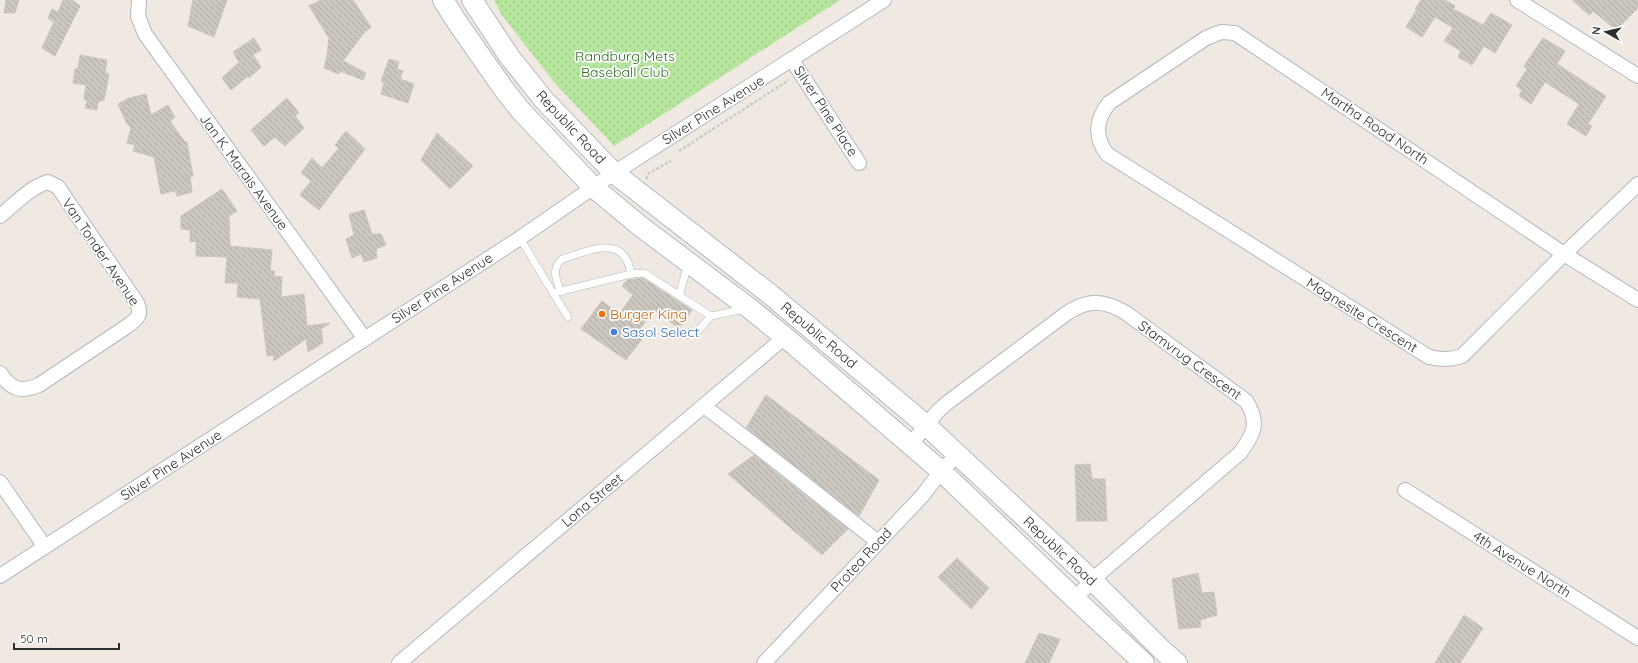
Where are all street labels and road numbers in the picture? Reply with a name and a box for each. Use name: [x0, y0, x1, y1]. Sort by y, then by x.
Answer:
street label: Silver Pine Place: [790, 62, 862, 160]
street label: Silver Pine Avenue: [659, 71, 768, 149]
street label: Martha Road North: [1318, 83, 1432, 169]
street label: Republic Road: [532, 86, 610, 168]
street label: Jan K. Marais Avenue: [196, 110, 292, 234]
street label: Van Tonder Avenue: [58, 195, 144, 309]
street label: Silver Pine Avenue: [388, 248, 496, 327]
street label: Magnesite Crescent: [1303, 274, 1421, 357]
street label: Republic Road: [777, 298, 861, 372]
street label: Stamvrug Crescent: [1135, 316, 1246, 404]
street label: Silver Pine Avenue: [117, 425, 225, 504]
street label: Lona Street: [558, 469, 627, 531]
street label: Republic Road: [1019, 512, 1101, 590]
street label: Protea Road: [827, 524, 895, 596]
street label: 4th Avenue North: [1470, 527, 1574, 601]

